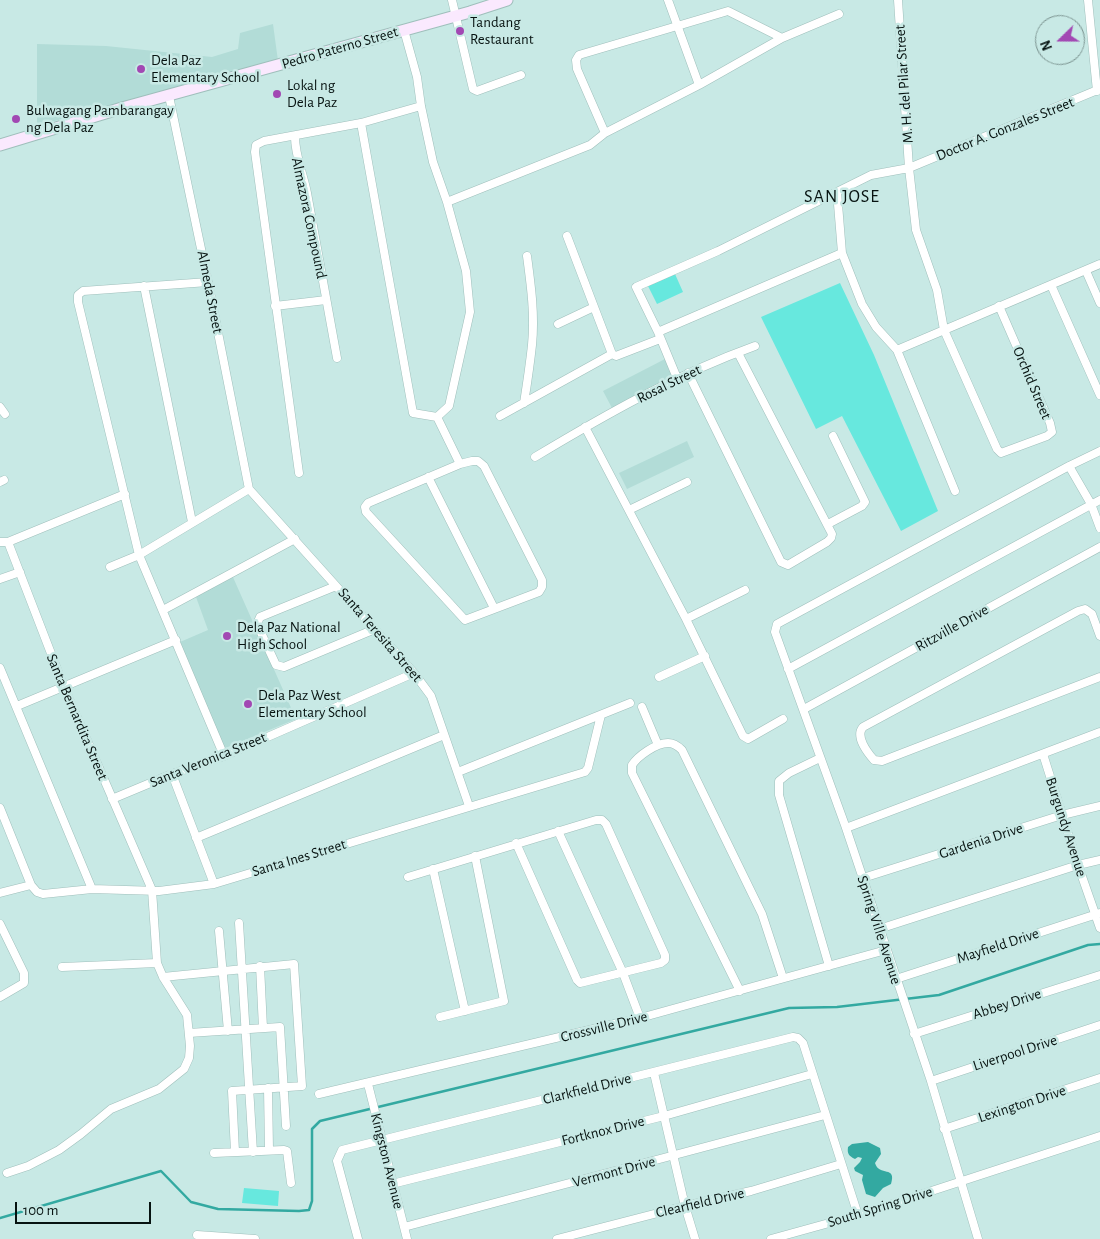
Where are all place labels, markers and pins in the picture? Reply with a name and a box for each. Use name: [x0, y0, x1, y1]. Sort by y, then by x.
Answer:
place label: Tandang Restaurant: [470, 13, 533, 48]
marker: Tandang Restaurant: [454, 25, 466, 37]
place label: Dela Paz Elementary School: [151, 51, 260, 86]
marker: Dela Paz Elementary School: [135, 63, 147, 75]
place label: Lokal ng Dela Paz: [287, 76, 337, 111]
marker: Lokal ng Dela Paz: [271, 88, 283, 100]
place label: Bulwagang Pambarangay ng Dela Paz: [26, 101, 174, 136]
marker: Bulwagang Pambarangay ng Dela Paz: [10, 113, 22, 125]
place label: Dela Paz National High School: [237, 618, 341, 653]
marker: Dela Paz National High School: [221, 630, 233, 642]
place label: Dela Paz West Elementary School: [258, 686, 367, 721]
marker: Dela Paz West Elementary School: [242, 698, 254, 710]

